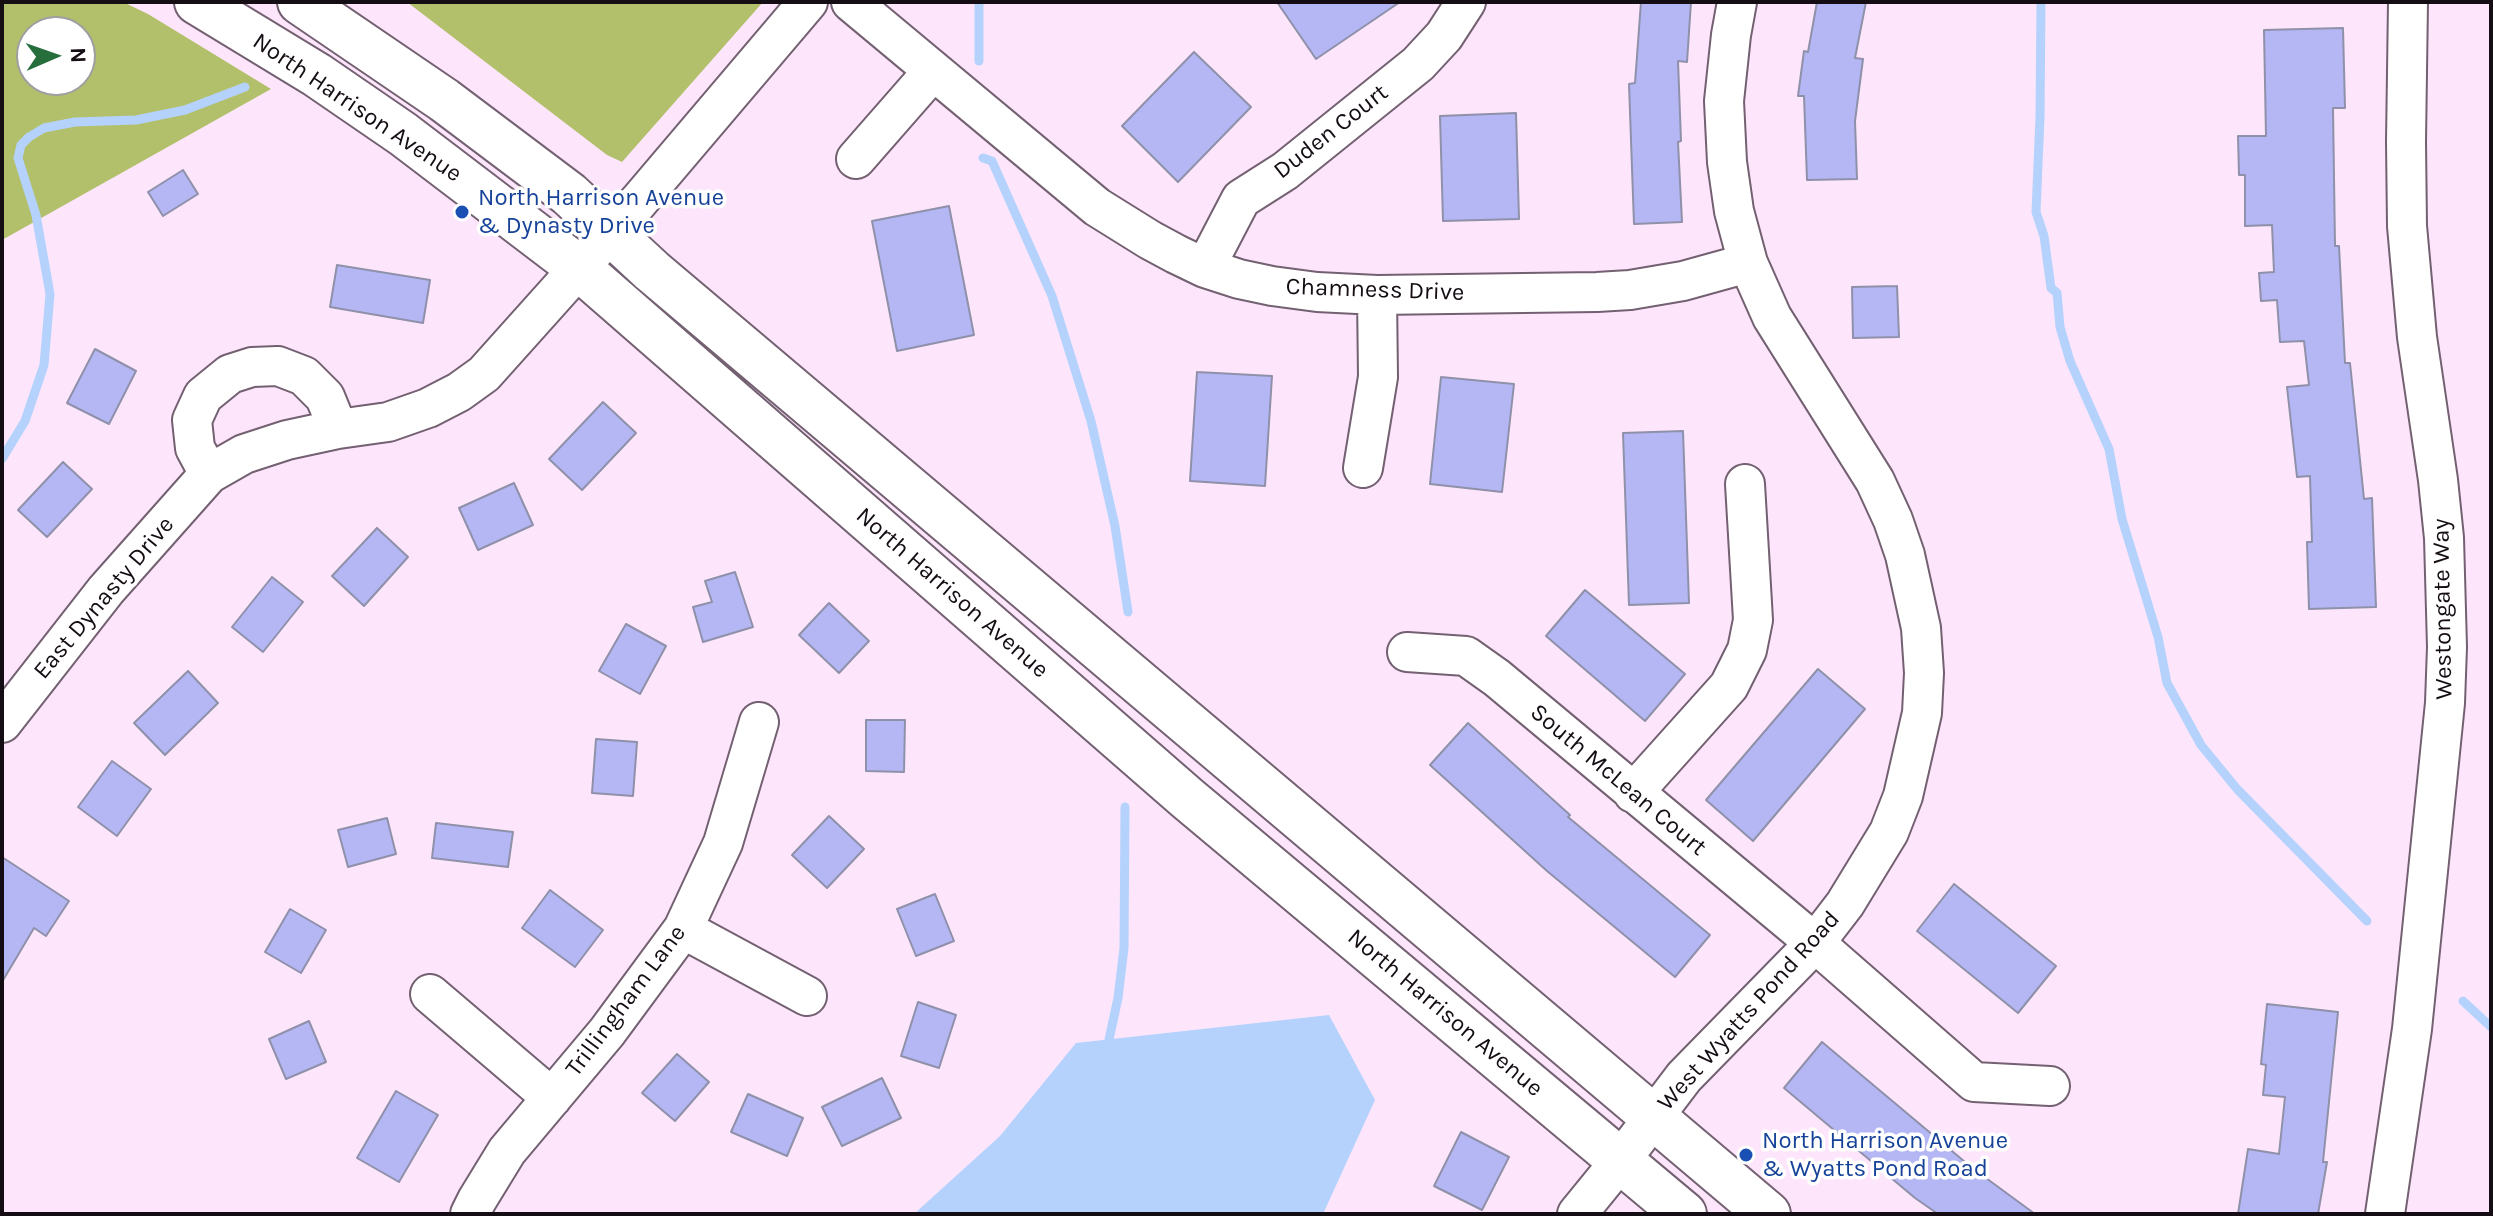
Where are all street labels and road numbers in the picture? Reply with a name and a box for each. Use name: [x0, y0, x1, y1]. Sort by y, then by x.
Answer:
street label: North Harrison Avenue: [247, 27, 467, 189]
street label: Duden Court: [1268, 78, 1394, 186]
street label: Chamness Drive: [1285, 272, 1465, 308]
street label: North Harrison Avenue: [850, 501, 1054, 685]
street label: East Dynasty Drive: [28, 511, 180, 685]
street label: Westongate Way: [2427, 518, 2459, 700]
street label: South McLean Court: [1524, 698, 1712, 862]
street label: West Wyatts Pond Road: [1652, 905, 1846, 1117]
street label: Trillingham Lane: [560, 920, 692, 1082]
street label: North Harrison Avenue: [1341, 923, 1549, 1103]

